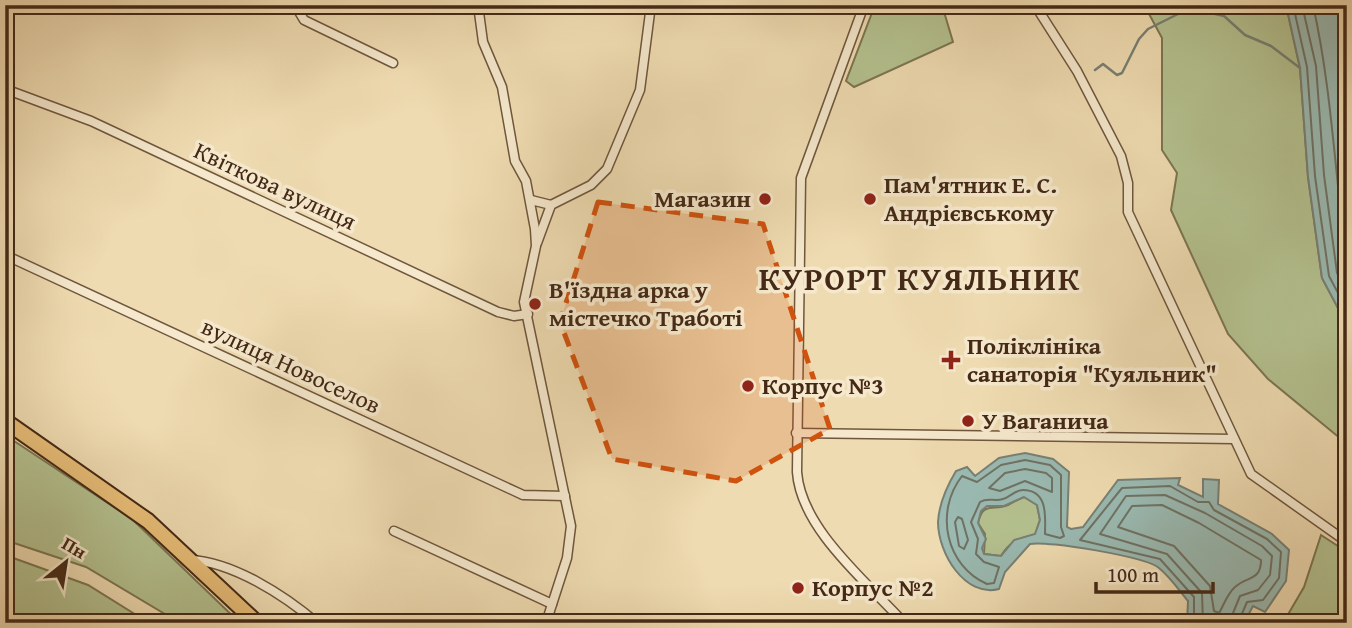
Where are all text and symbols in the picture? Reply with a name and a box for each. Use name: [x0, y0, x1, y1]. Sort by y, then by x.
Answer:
street label: Квіткова вулиця: [188, 133, 362, 238]
place label: Пам'ятник Е. С. Андрієвському: [884, 167, 1057, 230]
place label: Магазин: [654, 181, 751, 216]
marker: Магазин: [757, 191, 773, 207]
marker: Пам'ятник Е. С. Андрієвському: [862, 191, 878, 207]
district label: КУРОРТ КУЯЛЬНИК: [759, 255, 1081, 302]
place label: В'їздна арка у містечко Тработі: [549, 272, 742, 335]
marker: В'їздна арка у містечко Тработі: [527, 296, 543, 312]
street label: вулиця Новоселов: [196, 309, 386, 422]
place label: Поліклініка санаторія "Куяльник": [967, 328, 1217, 391]
marker: Поліклініка санаторія "Куяльник": [941, 350, 961, 370]
place label: Корпус №3: [762, 368, 884, 403]
marker: Корпус №3: [740, 378, 756, 394]
place label: У Ваганича: [982, 403, 1109, 438]
marker: У Ваганича: [960, 413, 976, 429]
north arrow: [32, 526, 102, 596]
text: Пн: [57, 529, 92, 566]
scale bar: [1096, 551, 1214, 595]
text: 100 m: [1107, 559, 1159, 590]
place label: Корпус №2: [812, 570, 934, 605]
marker: Корпус №2: [790, 580, 806, 596]

